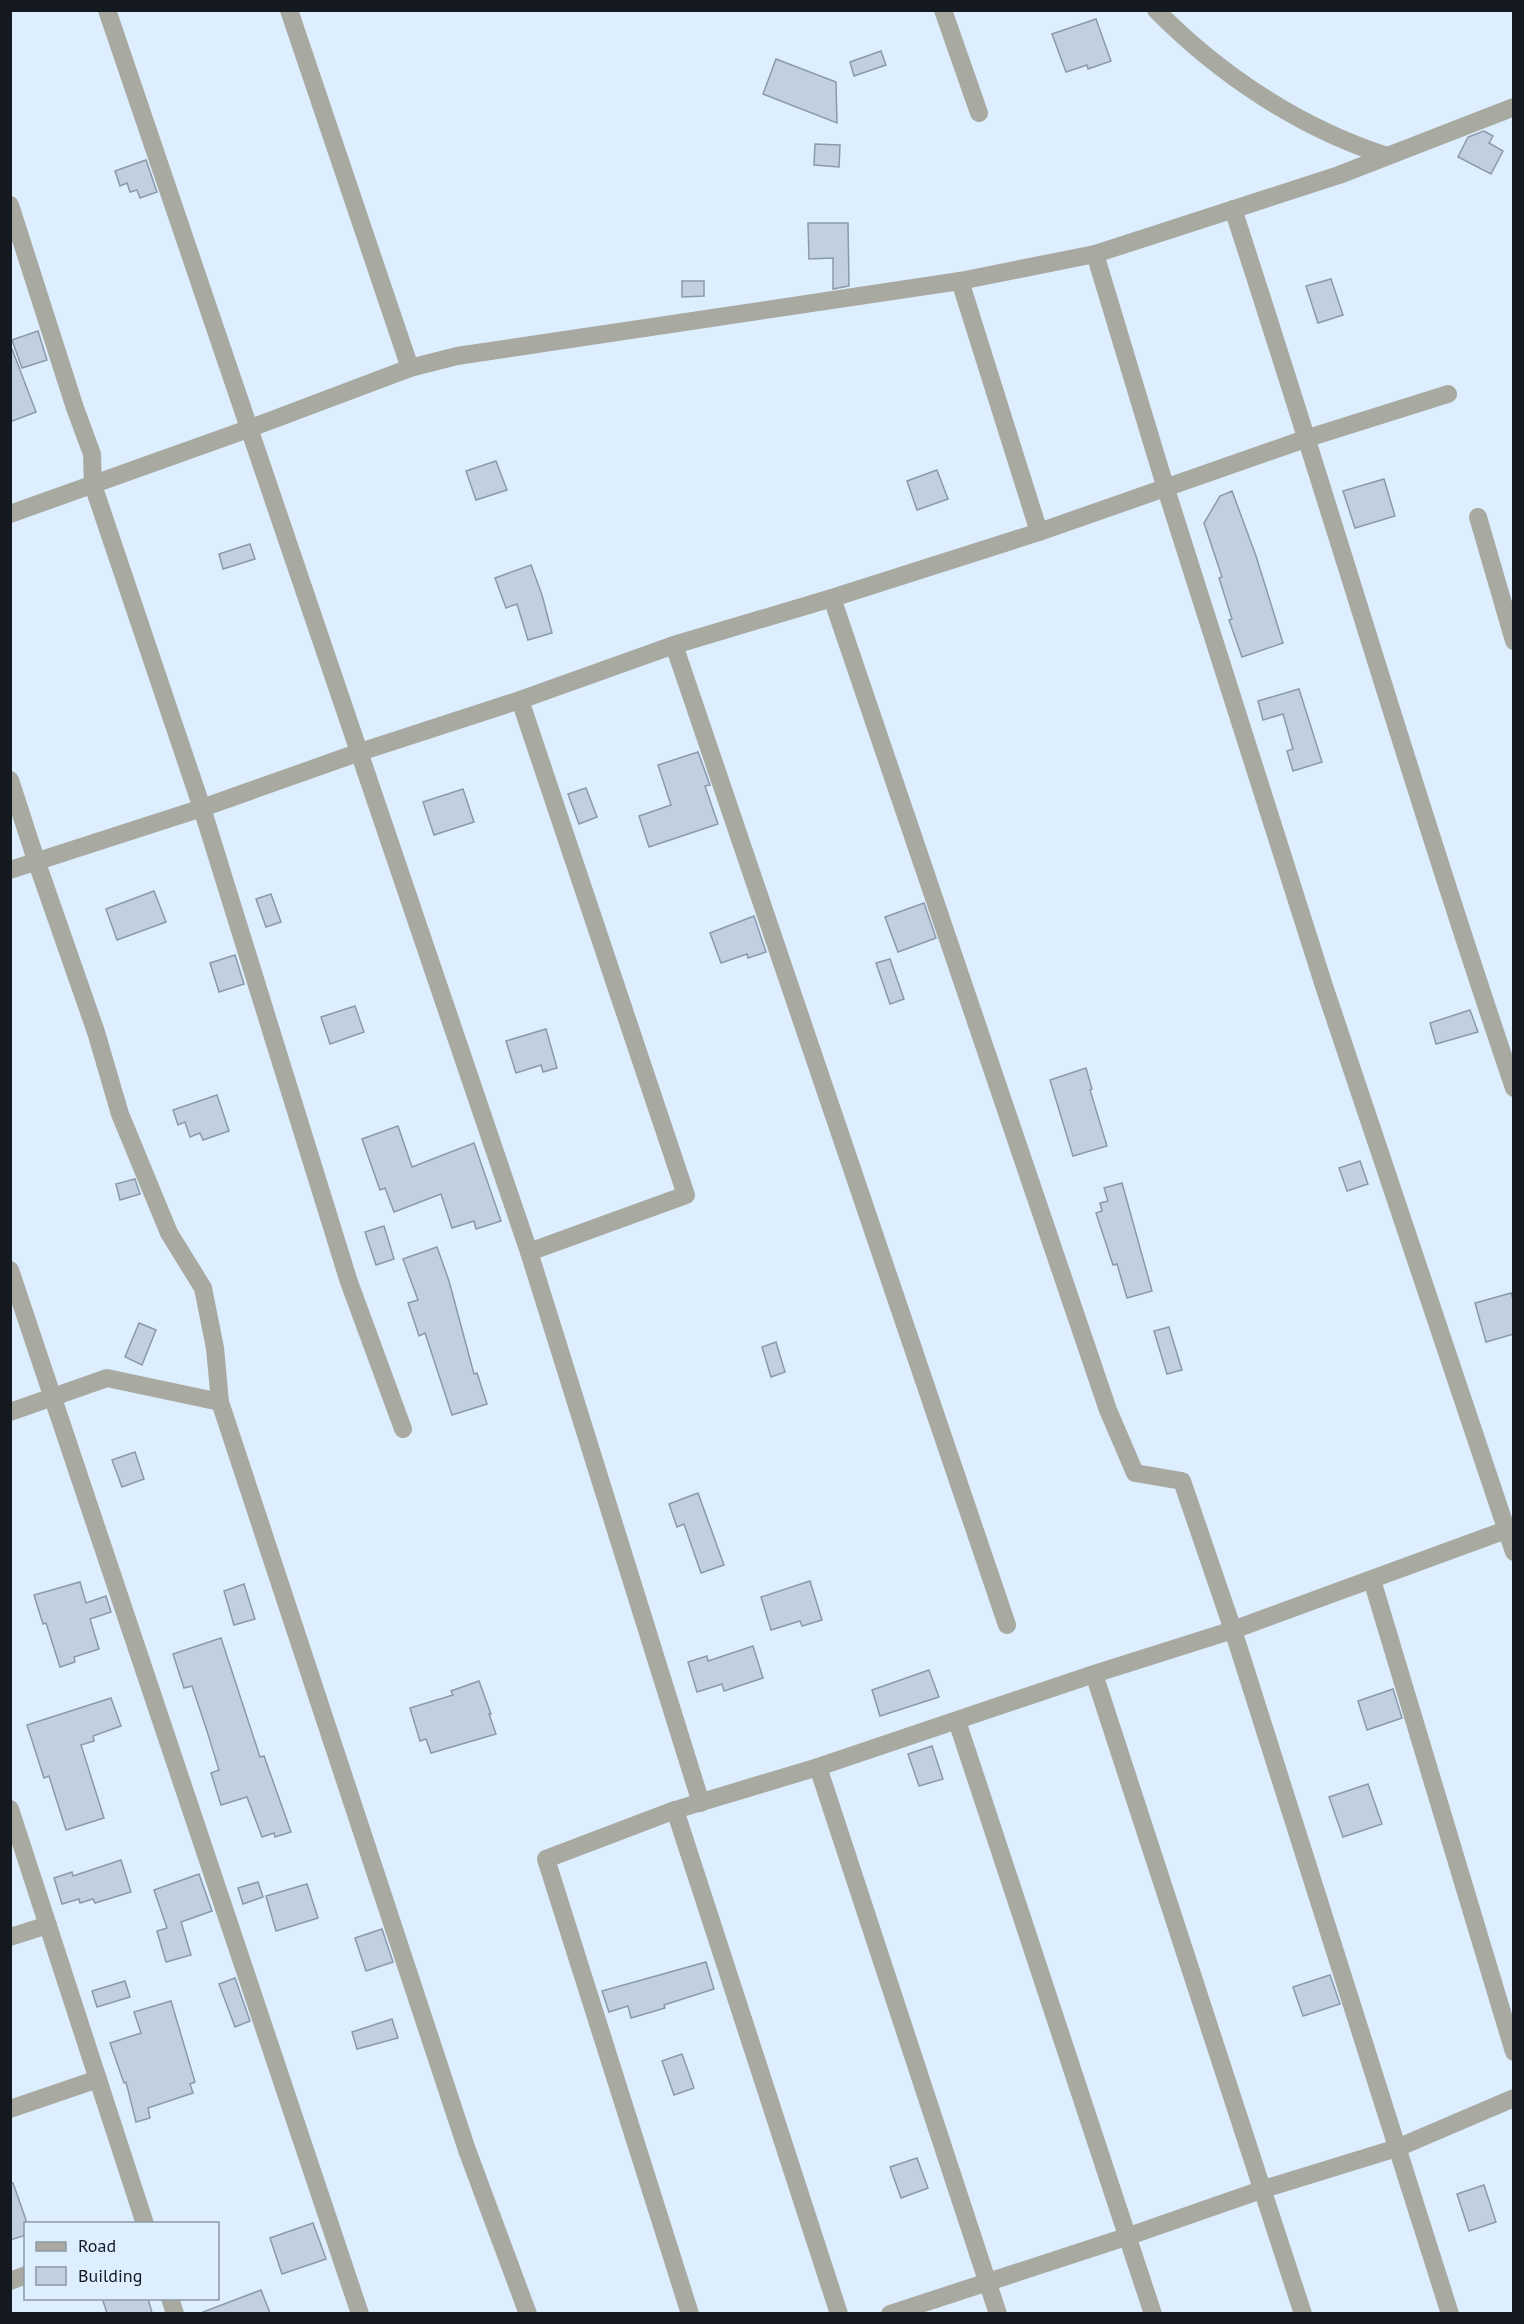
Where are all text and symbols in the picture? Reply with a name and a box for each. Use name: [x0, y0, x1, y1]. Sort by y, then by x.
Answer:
legend: [24, 2222, 219, 2300]
text: Road: [78, 2234, 116, 2257]
text: Building: [78, 2264, 142, 2287]

